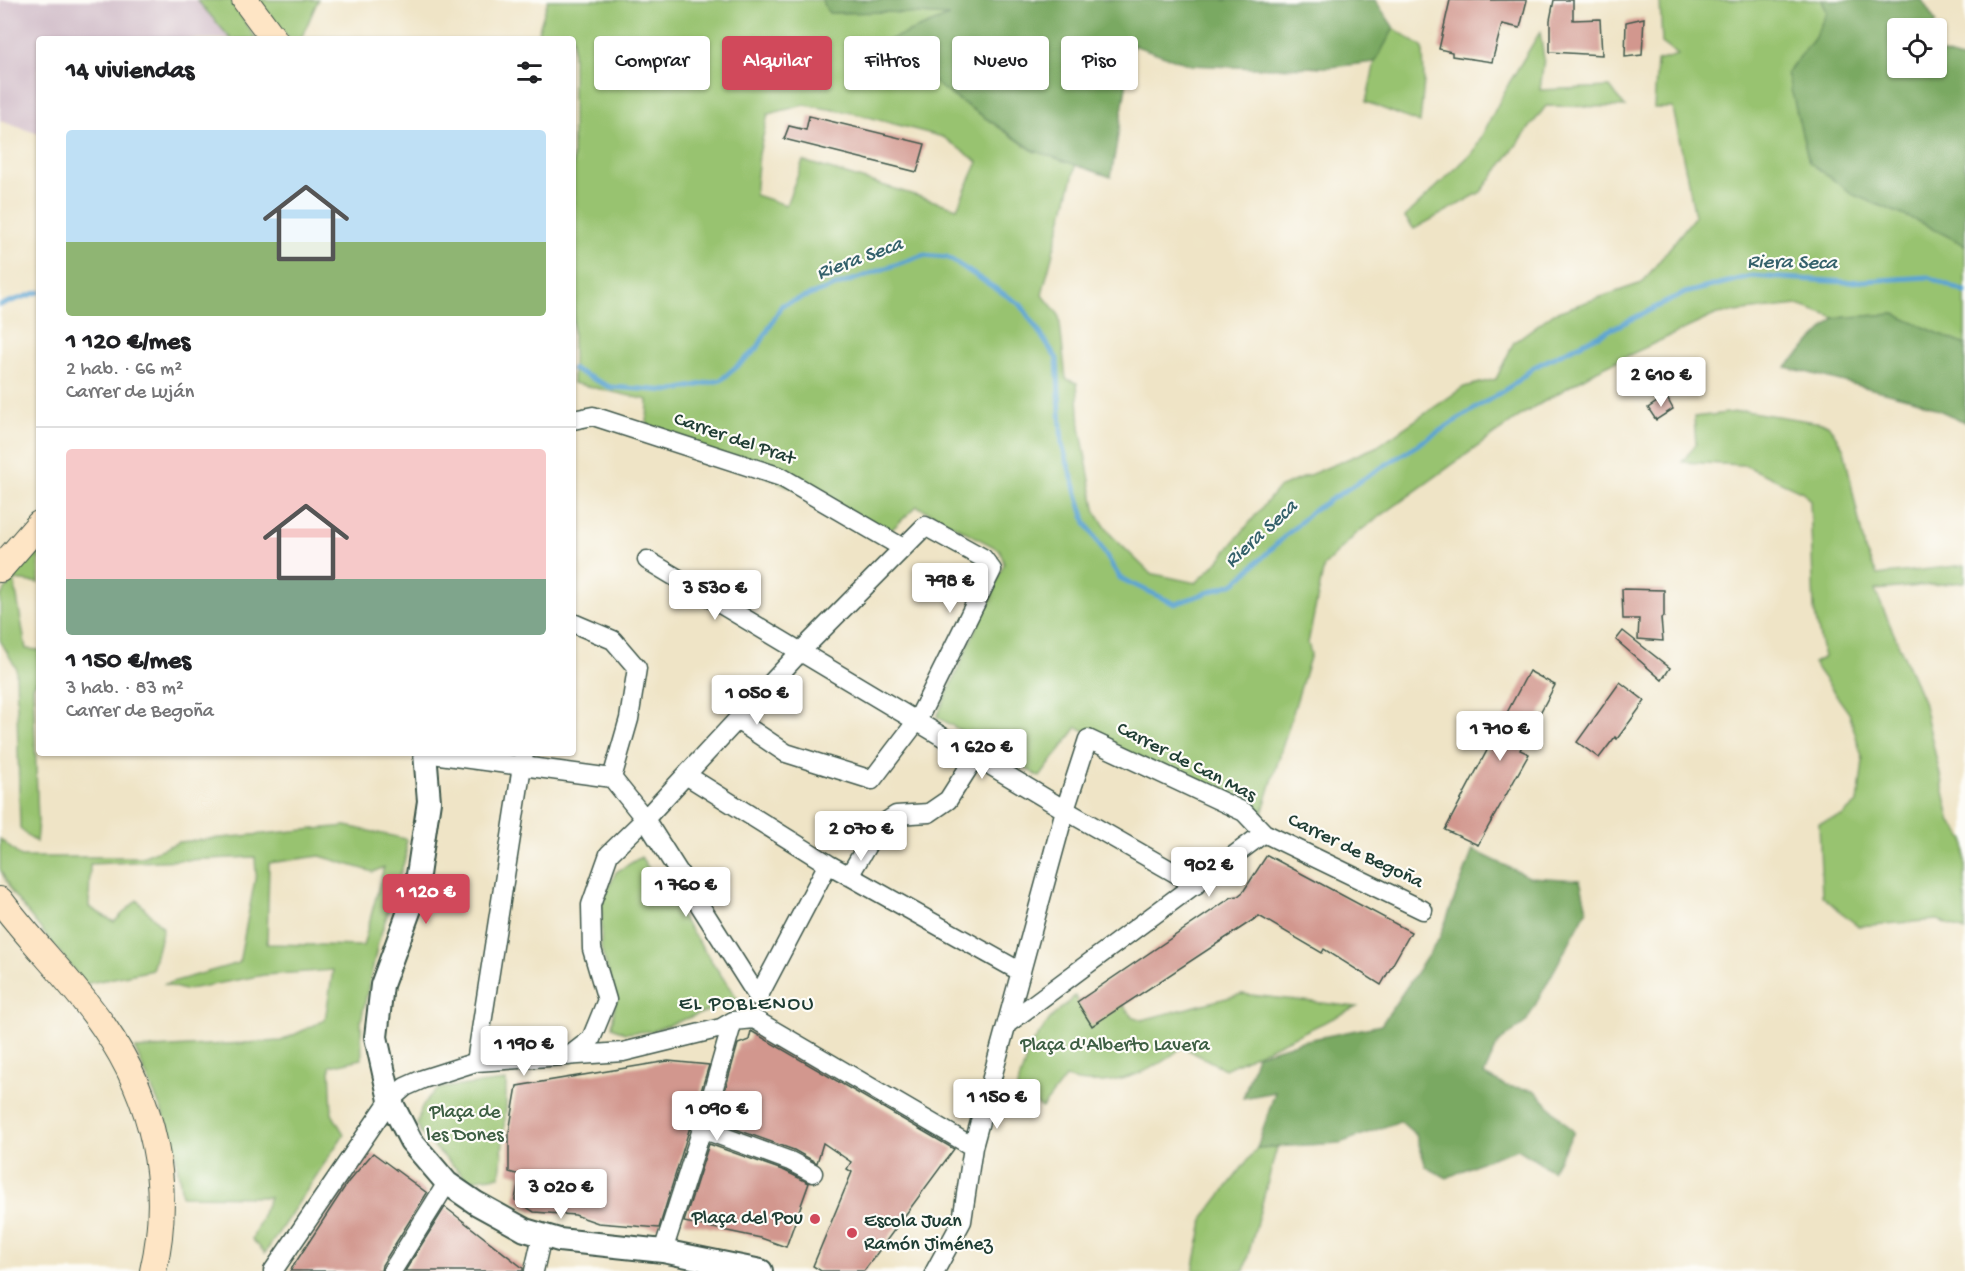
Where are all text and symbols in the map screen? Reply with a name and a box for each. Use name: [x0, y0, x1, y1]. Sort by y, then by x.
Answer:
map controls: [1887, 18, 1947, 78]
button: locate: [1887, 18, 1947, 78]
chip: Comprar: [594, 36, 710, 90]
chip: Alquilar: [722, 36, 832, 90]
chip: Filtros: [844, 36, 940, 90]
chip: Nuevo: [952, 36, 1049, 90]
chip: Piso: [1061, 36, 1138, 90]
icon: filters: [513, 56, 546, 89]
text: 14 viviendas: [66, 57, 194, 88]
icon: home: [252, 169, 360, 277]
water label: Riera Seca: [814, 232, 908, 287]
water label: Riera Seca: [1747, 251, 1838, 277]
text: 1 120 €/mes: [66, 328, 190, 359]
pin: 2 610 €: [1606, 357, 1716, 408]
text: 2 hab. · 66 m²: [66, 359, 182, 382]
text: 2 610 €: [1631, 365, 1691, 388]
text: Carrer de Luján: [66, 382, 194, 405]
street label: Carrer del Prat: [670, 408, 799, 472]
icon: home: [252, 488, 360, 596]
water label: Riera Seca: [1220, 495, 1305, 574]
pin: 798 €: [908, 563, 992, 614]
pin: 3 530 €: [660, 570, 770, 621]
text: 798 €: [926, 571, 974, 594]
text: 3 530 €: [683, 578, 747, 601]
text: 1 150 €/mes: [66, 647, 191, 678]
pin: 1 050 €: [702, 675, 812, 726]
text: 3 hab. · 83 m²: [66, 678, 184, 701]
text: 1 050 €: [726, 683, 788, 706]
text: Carrer de Begoña: [66, 701, 214, 724]
pin: 1 710 €: [1445, 711, 1555, 762]
street label: Carrer de Can Mas: [1112, 718, 1260, 808]
text: 1 710 €: [1470, 719, 1530, 742]
pin: 1 620 €: [927, 729, 1037, 780]
text: 1 620 €: [952, 737, 1012, 760]
street label: Carrer de Begoña: [1283, 809, 1427, 895]
pin: 2 070 €: [806, 811, 916, 862]
text: 2 070 €: [829, 819, 893, 842]
pin: 902 €: [1167, 847, 1251, 898]
text: 902 €: [1185, 855, 1233, 878]
pin: 1 760 €: [631, 867, 741, 918]
pin: 1 120 €: [371, 874, 481, 925]
text: 1 760 €: [655, 875, 717, 898]
text: 1 120 €: [397, 882, 455, 905]
district label: EL POBLENOU: [679, 993, 815, 1018]
pin: 1 190 €: [469, 1026, 579, 1077]
text: 1 190 €: [495, 1034, 553, 1057]
park label: Plaça d'Alberto Lavera: [1019, 1035, 1210, 1058]
pin: 1 150 €: [942, 1079, 1052, 1130]
text: 1 150 €: [967, 1087, 1027, 1110]
pin: 1 090 €: [662, 1091, 772, 1142]
text: 1 090 €: [686, 1099, 748, 1122]
park label: Plaça de les Dones: [426, 1102, 504, 1148]
pin: 3 020 €: [506, 1169, 616, 1220]
text: 3 020 €: [529, 1177, 593, 1200]
place label: Plaça del Pou: [691, 1208, 804, 1231]
place label: Escola Juan Ramón Jiménez: [864, 1211, 994, 1257]
marker: Plaça del Pou: [808, 1212, 822, 1226]
marker: Escola Juan Ramón Jiménez: [845, 1226, 859, 1240]

